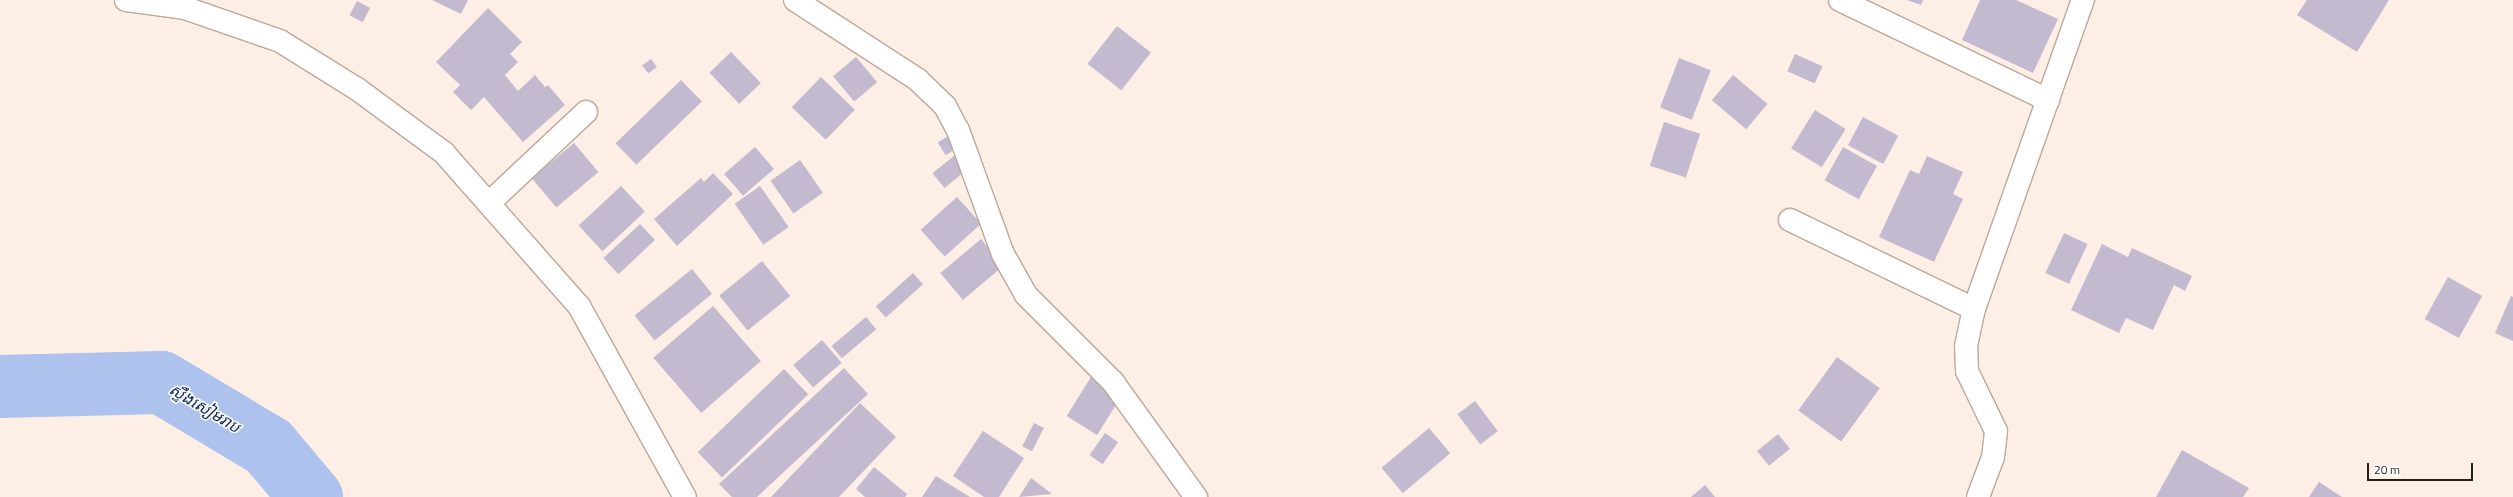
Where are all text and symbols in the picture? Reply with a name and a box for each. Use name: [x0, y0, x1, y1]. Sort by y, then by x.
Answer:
water label: ស្ទឹងសៀមរាប: [166, 379, 244, 437]
scale bar: [2369, 455, 2475, 481]
text: 20 m: [2374, 460, 2400, 479]

